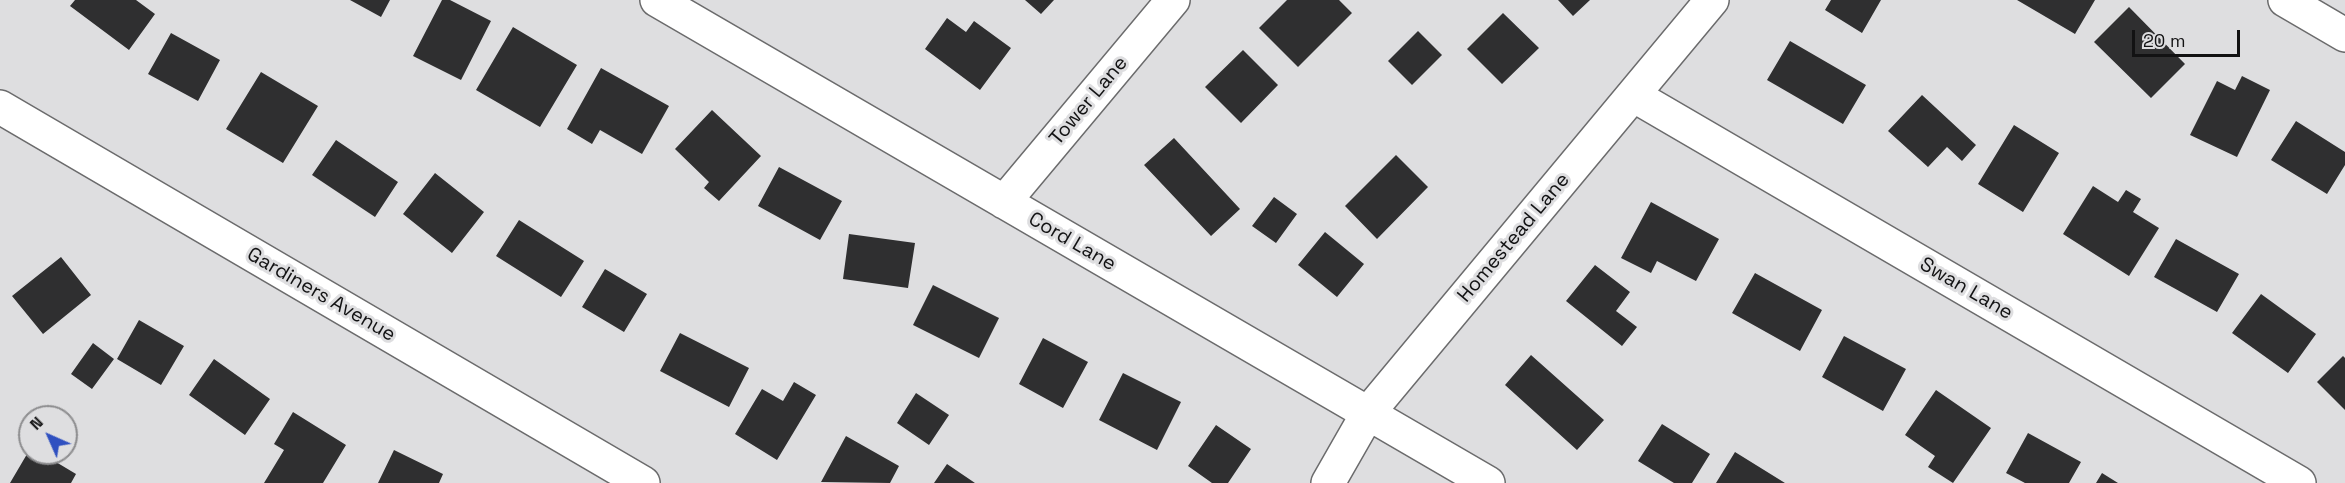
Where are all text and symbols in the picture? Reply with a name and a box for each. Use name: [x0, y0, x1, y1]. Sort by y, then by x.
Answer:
scale bar: [2135, 18, 2243, 56]
text: 20 m: [2143, 29, 2186, 52]
street label: Tower Lane: [1045, 52, 1133, 150]
street label: Homestead Lane: [1453, 169, 1575, 307]
street label: Cord Lane: [1024, 207, 1120, 277]
street label: Gardiners Avenue: [243, 243, 399, 347]
street label: Swan Lane: [1915, 253, 2017, 325]
north arrow: [18, 405, 78, 465]
text: N: [25, 412, 48, 435]

